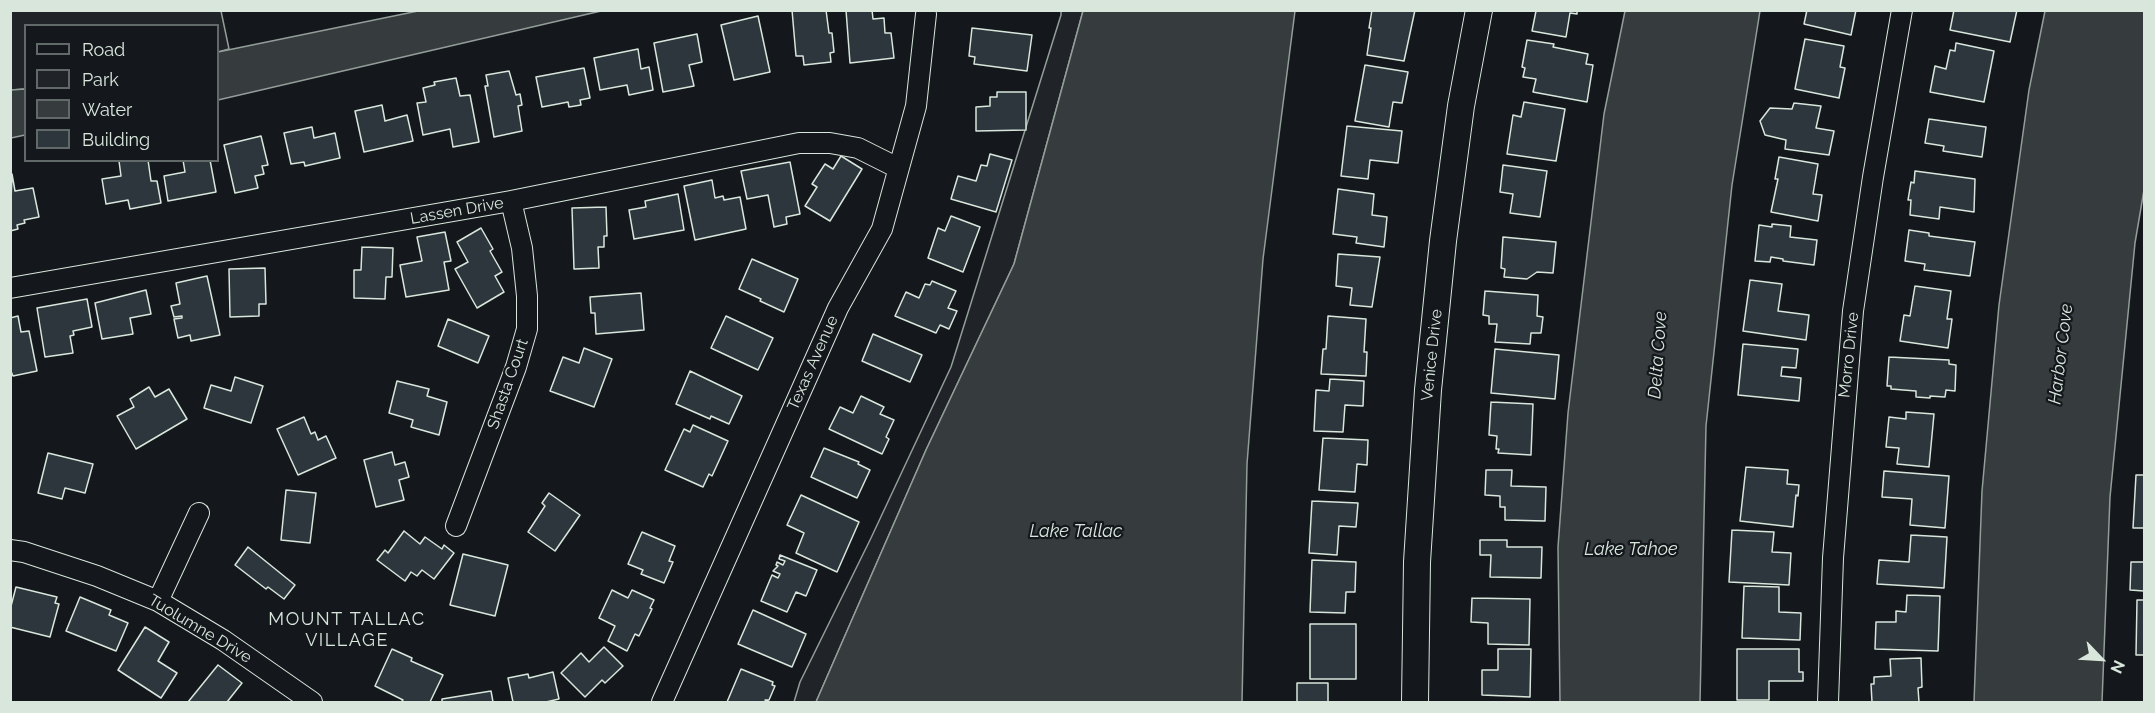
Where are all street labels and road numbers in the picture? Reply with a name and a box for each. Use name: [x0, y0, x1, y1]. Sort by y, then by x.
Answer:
street label: Lassen Drive: [409, 193, 505, 229]
street label: Venice Drive: [1418, 308, 1446, 402]
street label: Morro Drive: [1835, 311, 1863, 399]
street label: Texas Avenue: [784, 313, 842, 413]
street label: Shasta Court: [484, 336, 532, 432]
street label: Tuolumne Drive: [145, 591, 255, 667]

